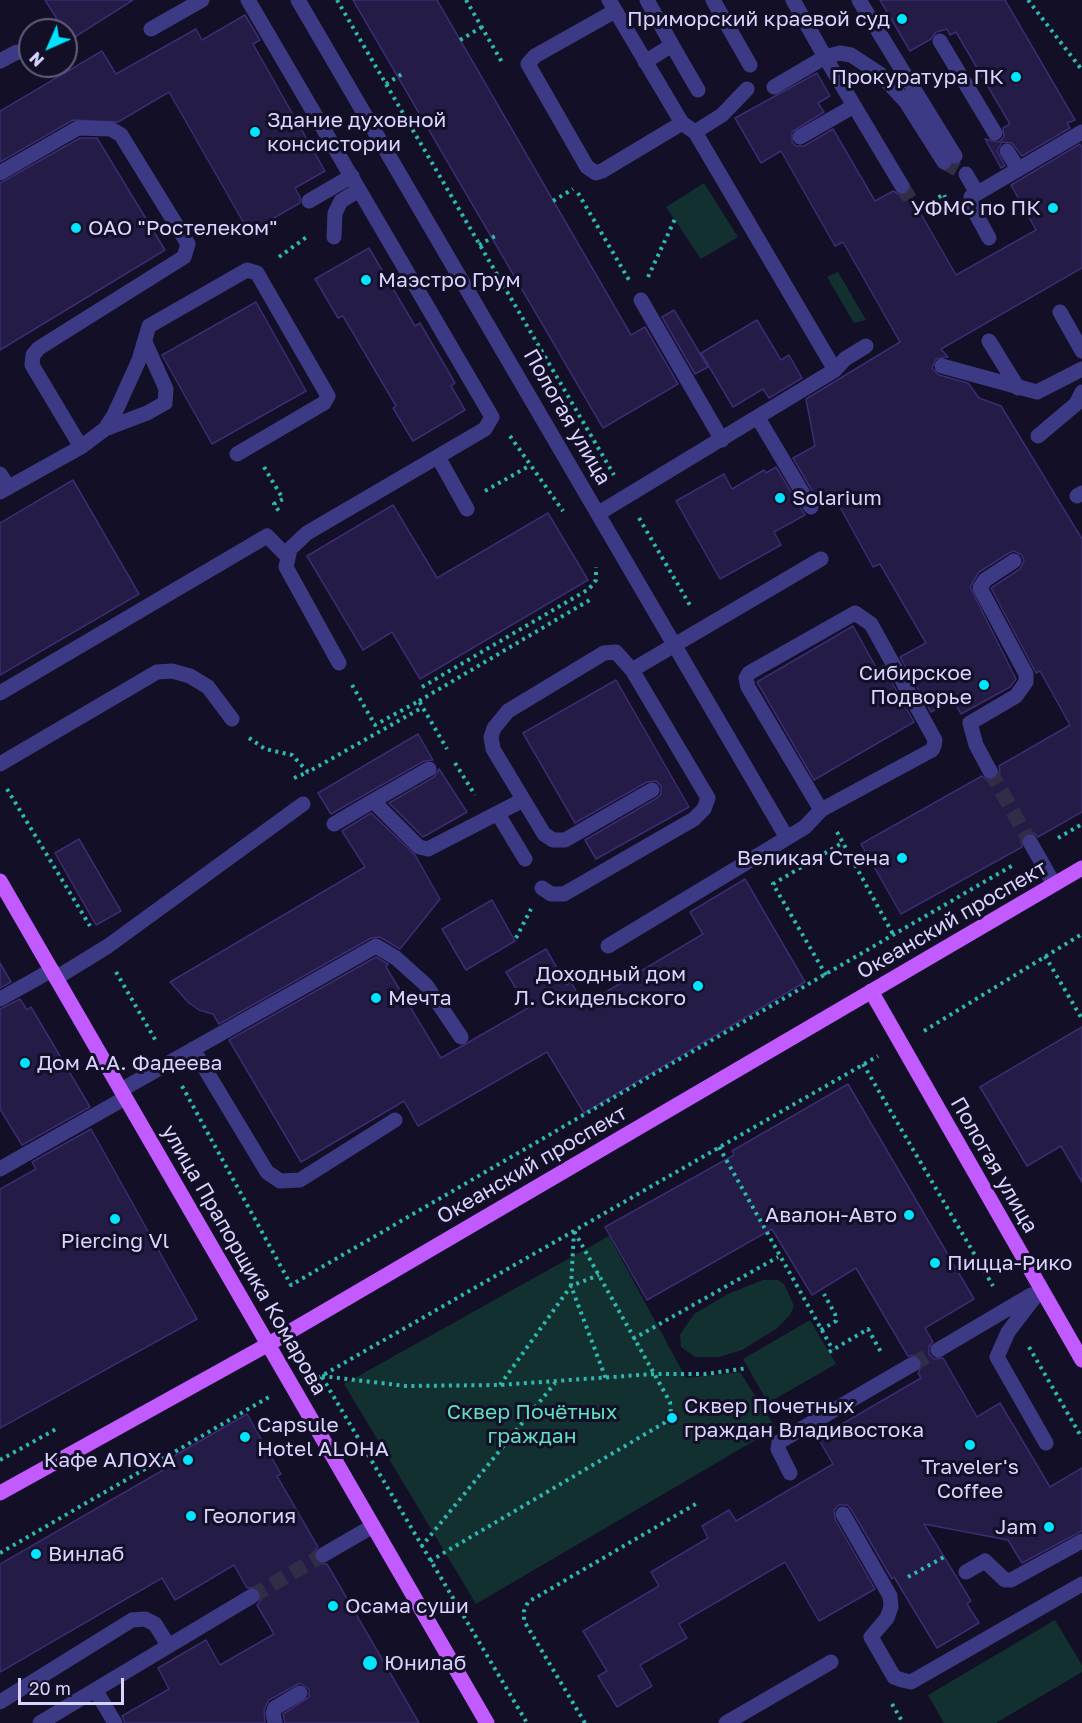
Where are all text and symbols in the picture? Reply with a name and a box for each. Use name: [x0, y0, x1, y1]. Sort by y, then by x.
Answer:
place label: Приморский краевой суд: [627, 6, 890, 32]
marker: Приморский краевой суд: [895, 12, 909, 26]
north arrow: [18, 18, 78, 78]
text: N: [25, 48, 48, 71]
place label: Прокуратура ПК: [831, 64, 1004, 90]
marker: Прокуратура ПК: [1009, 70, 1023, 84]
place label: Здание духовной консистории: [267, 107, 446, 157]
marker: Здание духовной консистории: [248, 125, 262, 139]
place label: УФМС по ПК: [911, 195, 1041, 221]
marker: УФМС по ПК: [1046, 201, 1060, 215]
place label: ОАО "Ростелеком": [88, 215, 277, 241]
marker: ОАО "Ростелеком": [69, 221, 83, 235]
place label: Маэстро Грум: [378, 267, 521, 293]
marker: Маэстро Грум: [359, 273, 373, 287]
street label: Пологая улица: [518, 345, 616, 489]
place label: Solarium: [792, 485, 882, 511]
marker: Solarium: [773, 491, 787, 505]
place label: Сибирское Подворье: [859, 660, 972, 710]
marker: Сибирское Подворье: [977, 678, 991, 692]
place label: Великая Стена: [737, 845, 890, 871]
marker: Великая Стена: [895, 851, 909, 865]
street label: Океанский проспект: [853, 855, 1051, 985]
place label: Доходный дом Л. Скидельского: [514, 961, 686, 1011]
marker: Доходный дом Л. Скидельского: [691, 979, 705, 993]
place label: Мечта: [388, 985, 452, 1011]
marker: Мечта: [369, 991, 383, 1005]
place label: Дом А.А. Фадеева: [37, 1050, 222, 1076]
marker: Дом А.А. Фадеева: [18, 1056, 32, 1070]
street label: Пологая улица: [945, 1093, 1043, 1237]
street label: Океанский проспект: [433, 1100, 631, 1230]
street label: улица Прапорщика Комарова: [156, 1120, 332, 1400]
place label: Авалон-Авто: [765, 1202, 897, 1228]
marker: Авалон-Авто: [902, 1208, 916, 1222]
marker: Piercing Vl: [108, 1212, 122, 1226]
place label: Piercing Vl: [61, 1228, 169, 1254]
place label: Пицца-Рико: [947, 1250, 1072, 1276]
marker: Пицца-Рико: [928, 1256, 942, 1270]
place label: Сквер Почетных граждан Владивостока: [684, 1393, 924, 1443]
park label: Сквер Почётных граждан: [447, 1399, 617, 1449]
marker: Сквер Почетных граждан Владивостока: [665, 1411, 679, 1425]
place label: Capsule Hotel ALOHA: [257, 1412, 389, 1462]
marker: Capsule Hotel ALOHA: [238, 1430, 252, 1444]
marker: Traveler's Coffee: [963, 1438, 977, 1452]
place label: Кафе АЛОХА: [44, 1447, 176, 1473]
marker: Кафе АЛОХА: [181, 1453, 195, 1467]
place label: Traveler's Coffee: [921, 1454, 1019, 1504]
place label: Геология: [203, 1503, 296, 1529]
marker: Геология: [184, 1509, 198, 1523]
place label: Jam: [995, 1514, 1037, 1540]
marker: Jam: [1042, 1520, 1056, 1534]
place label: Винлаб: [48, 1541, 124, 1567]
marker: Винлаб: [29, 1547, 43, 1561]
place label: Осама суши: [345, 1593, 469, 1619]
marker: Осама суши: [326, 1599, 340, 1613]
place label: Юнилаб: [384, 1650, 466, 1676]
marker: Юнилаб: [361, 1654, 379, 1672]
scale bar: [21, 1666, 128, 1704]
text: 20 m: [29, 1677, 71, 1699]

